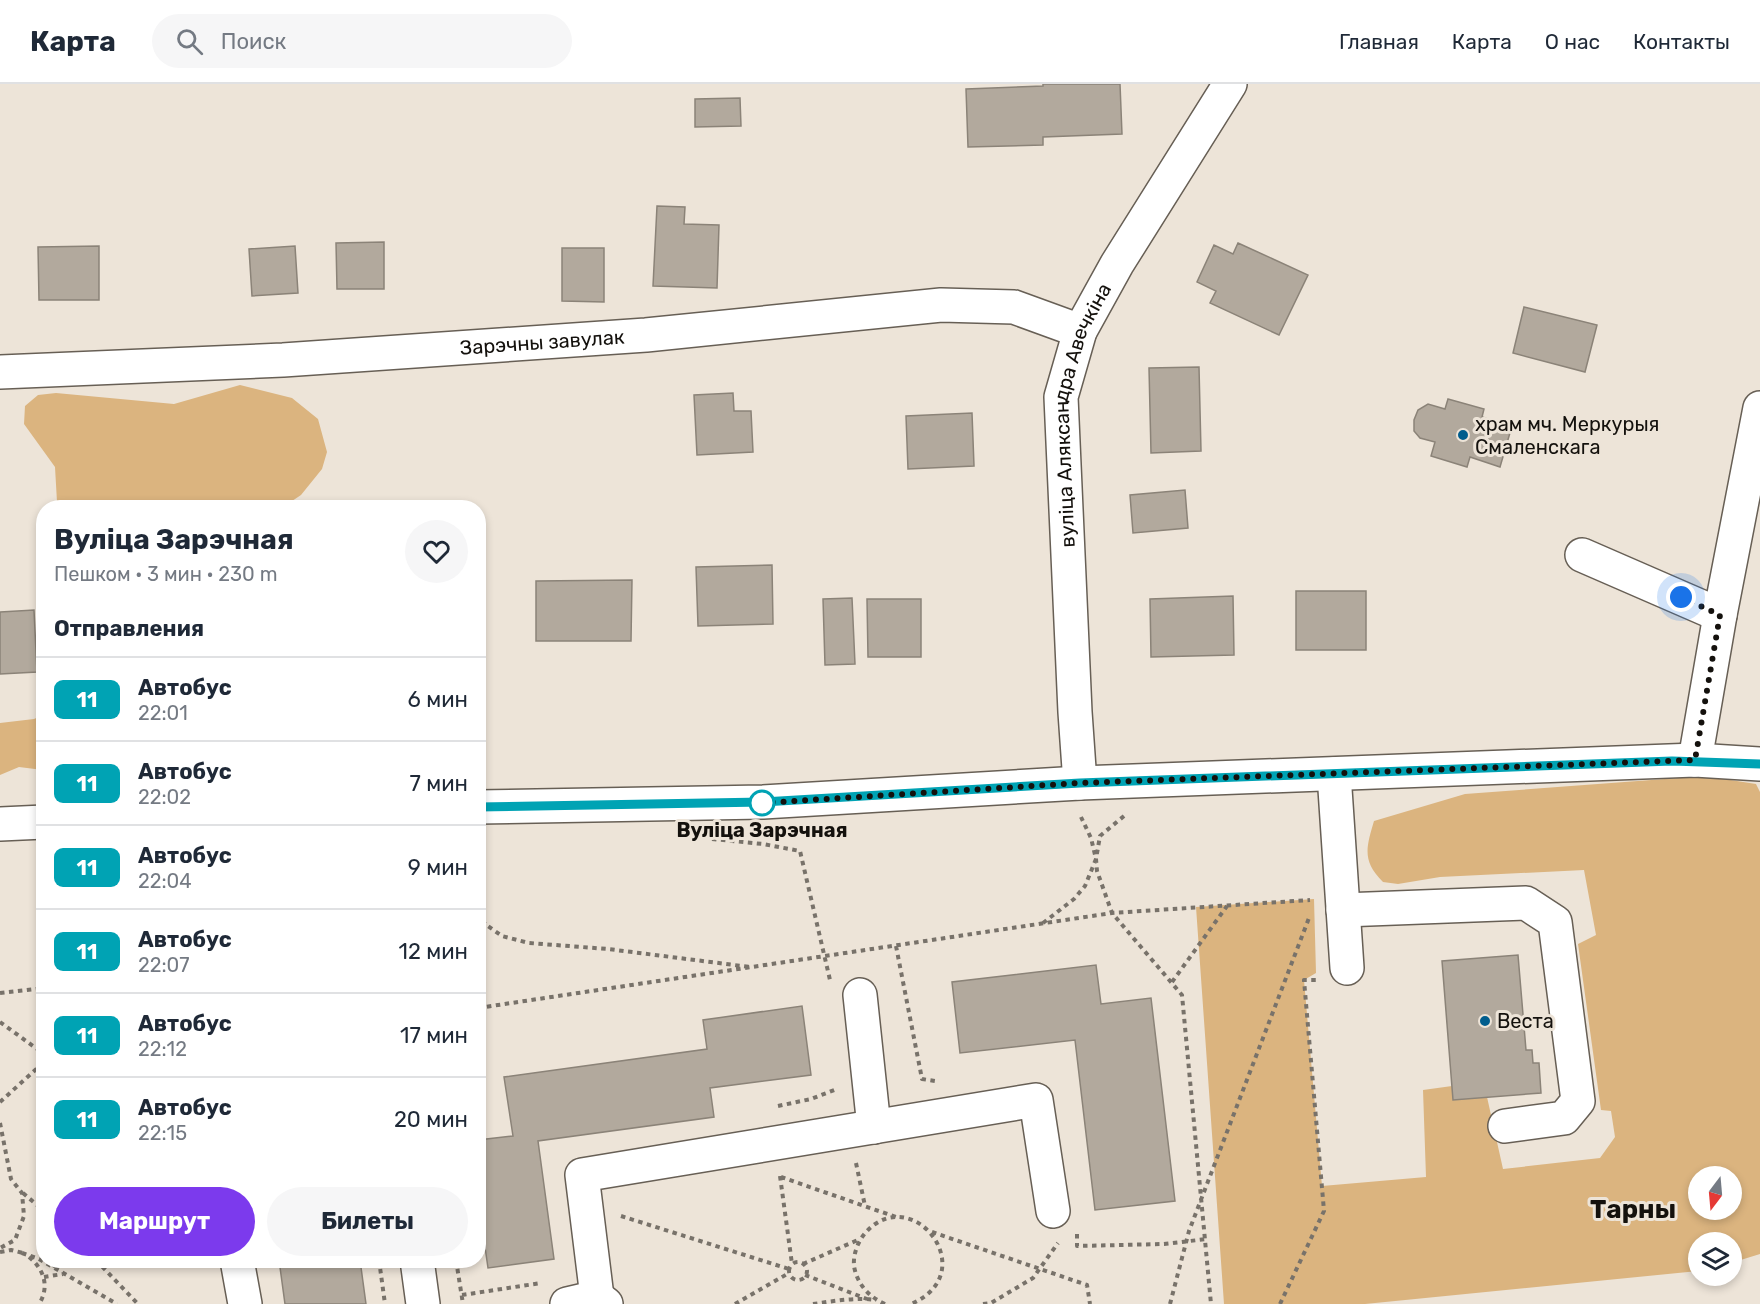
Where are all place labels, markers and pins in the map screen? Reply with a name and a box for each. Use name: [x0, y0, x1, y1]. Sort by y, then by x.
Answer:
place label: храм мч. Меркурыя Смаленскага: [1475, 412, 1660, 459]
marker: храм мч. Меркурыя Смаленскага: [1456, 428, 1470, 442]
marker: Вуліца Зарэчная: [749, 790, 775, 816]
place label: Вуліца Зарэчная: [676, 818, 848, 842]
place label: Веста: [1497, 1009, 1554, 1033]
marker: Веста: [1478, 1014, 1492, 1028]

